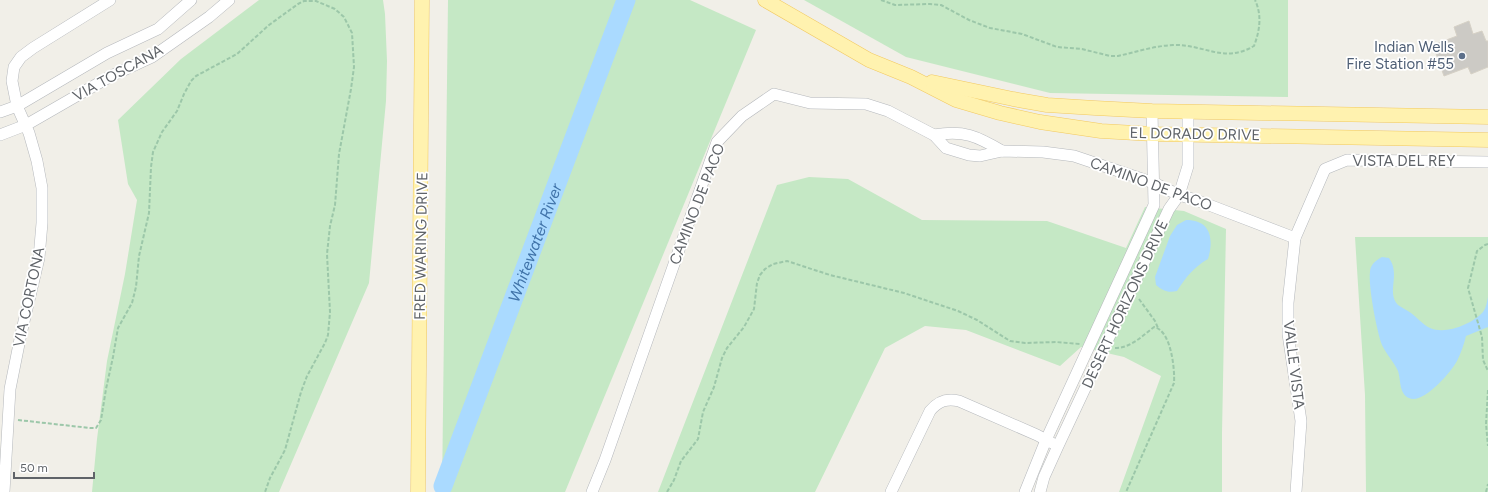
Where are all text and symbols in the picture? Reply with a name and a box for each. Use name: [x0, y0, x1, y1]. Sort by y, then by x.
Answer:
place label: Indian Wells Fire Station #55: [1346, 38, 1454, 73]
street label: VIA TOSCANA: [70, 41, 166, 105]
marker: Indian Wells Fire Station #55: [1457, 51, 1467, 61]
street label: EL DORADO DRIVE: [1130, 124, 1260, 144]
street label: CAMINO DE PACO: [666, 141, 728, 267]
street label: VISTA DEL REY: [1353, 152, 1455, 170]
street label: CAMINO DE PACO: [1088, 154, 1214, 214]
street label: FRED WARING DRIVE: [411, 172, 431, 320]
water label: Whitewater River: [504, 180, 566, 305]
street label: DESERT HORIZONS DRIVE: [1078, 217, 1172, 391]
street label: VIA CORTONA: [10, 245, 48, 349]
street label: VALLE VISTA: [1280, 320, 1308, 410]
scale bar: [14, 454, 94, 480]
text: 50 m: [20, 461, 48, 475]

